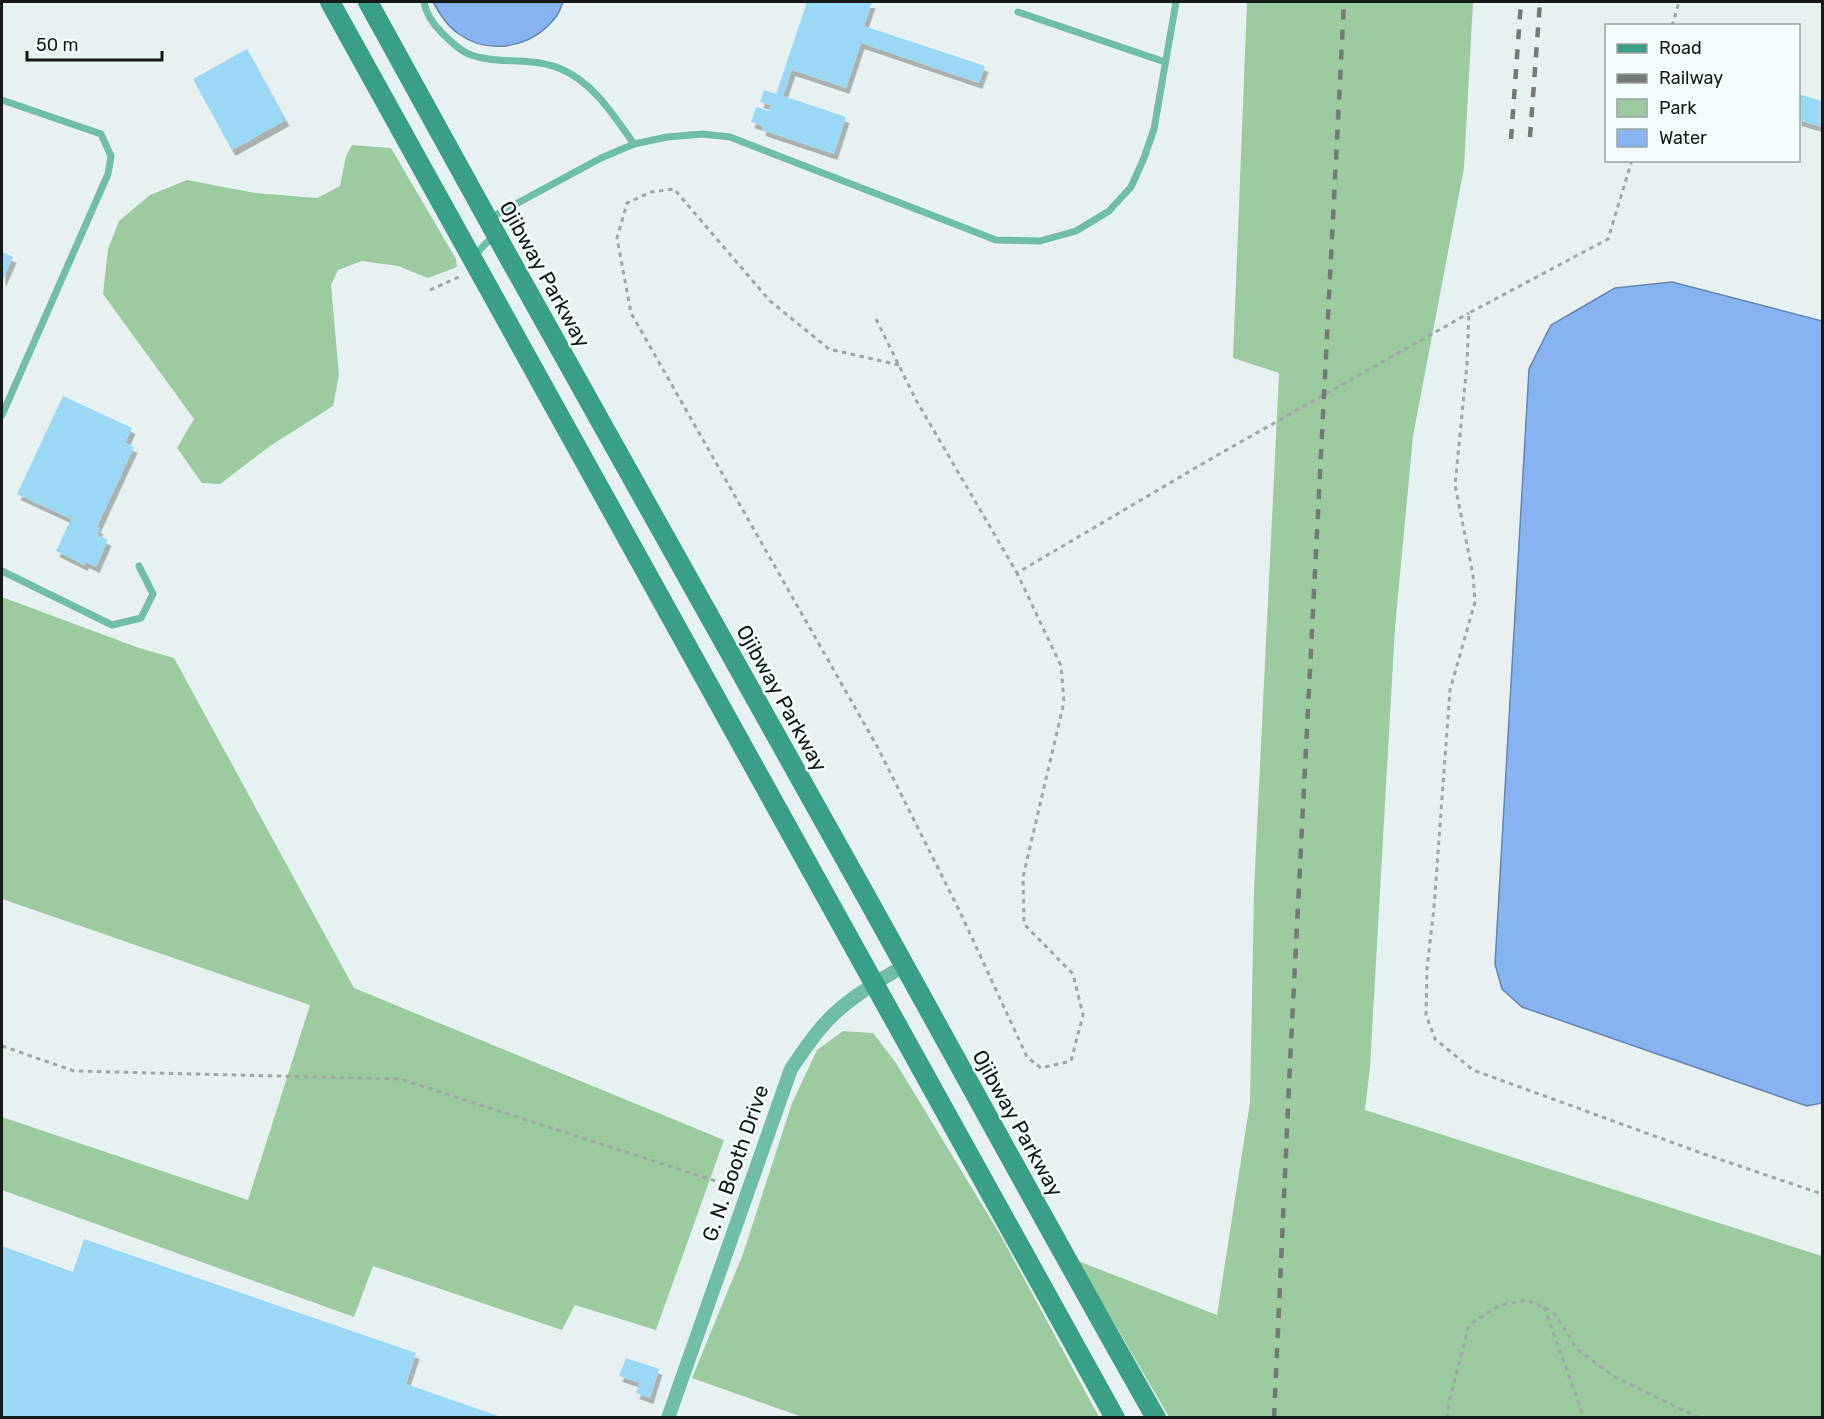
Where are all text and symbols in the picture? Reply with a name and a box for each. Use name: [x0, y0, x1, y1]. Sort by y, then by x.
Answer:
scale bar: [27, 24, 162, 62]
legend: [1605, 24, 1800, 162]
text: 50 m: [36, 34, 79, 56]
text: Road: [1659, 37, 1702, 59]
text: Railway: [1659, 67, 1723, 89]
text: Park: [1659, 97, 1697, 119]
text: Water: [1659, 127, 1707, 149]
street label: Ojibway Parkway: [494, 196, 596, 352]
street label: Ojibway Parkway: [731, 620, 833, 776]
street label: Ojibway Parkway: [967, 1045, 1069, 1201]
street label: G. N. Booth Drive: [696, 1081, 774, 1245]

